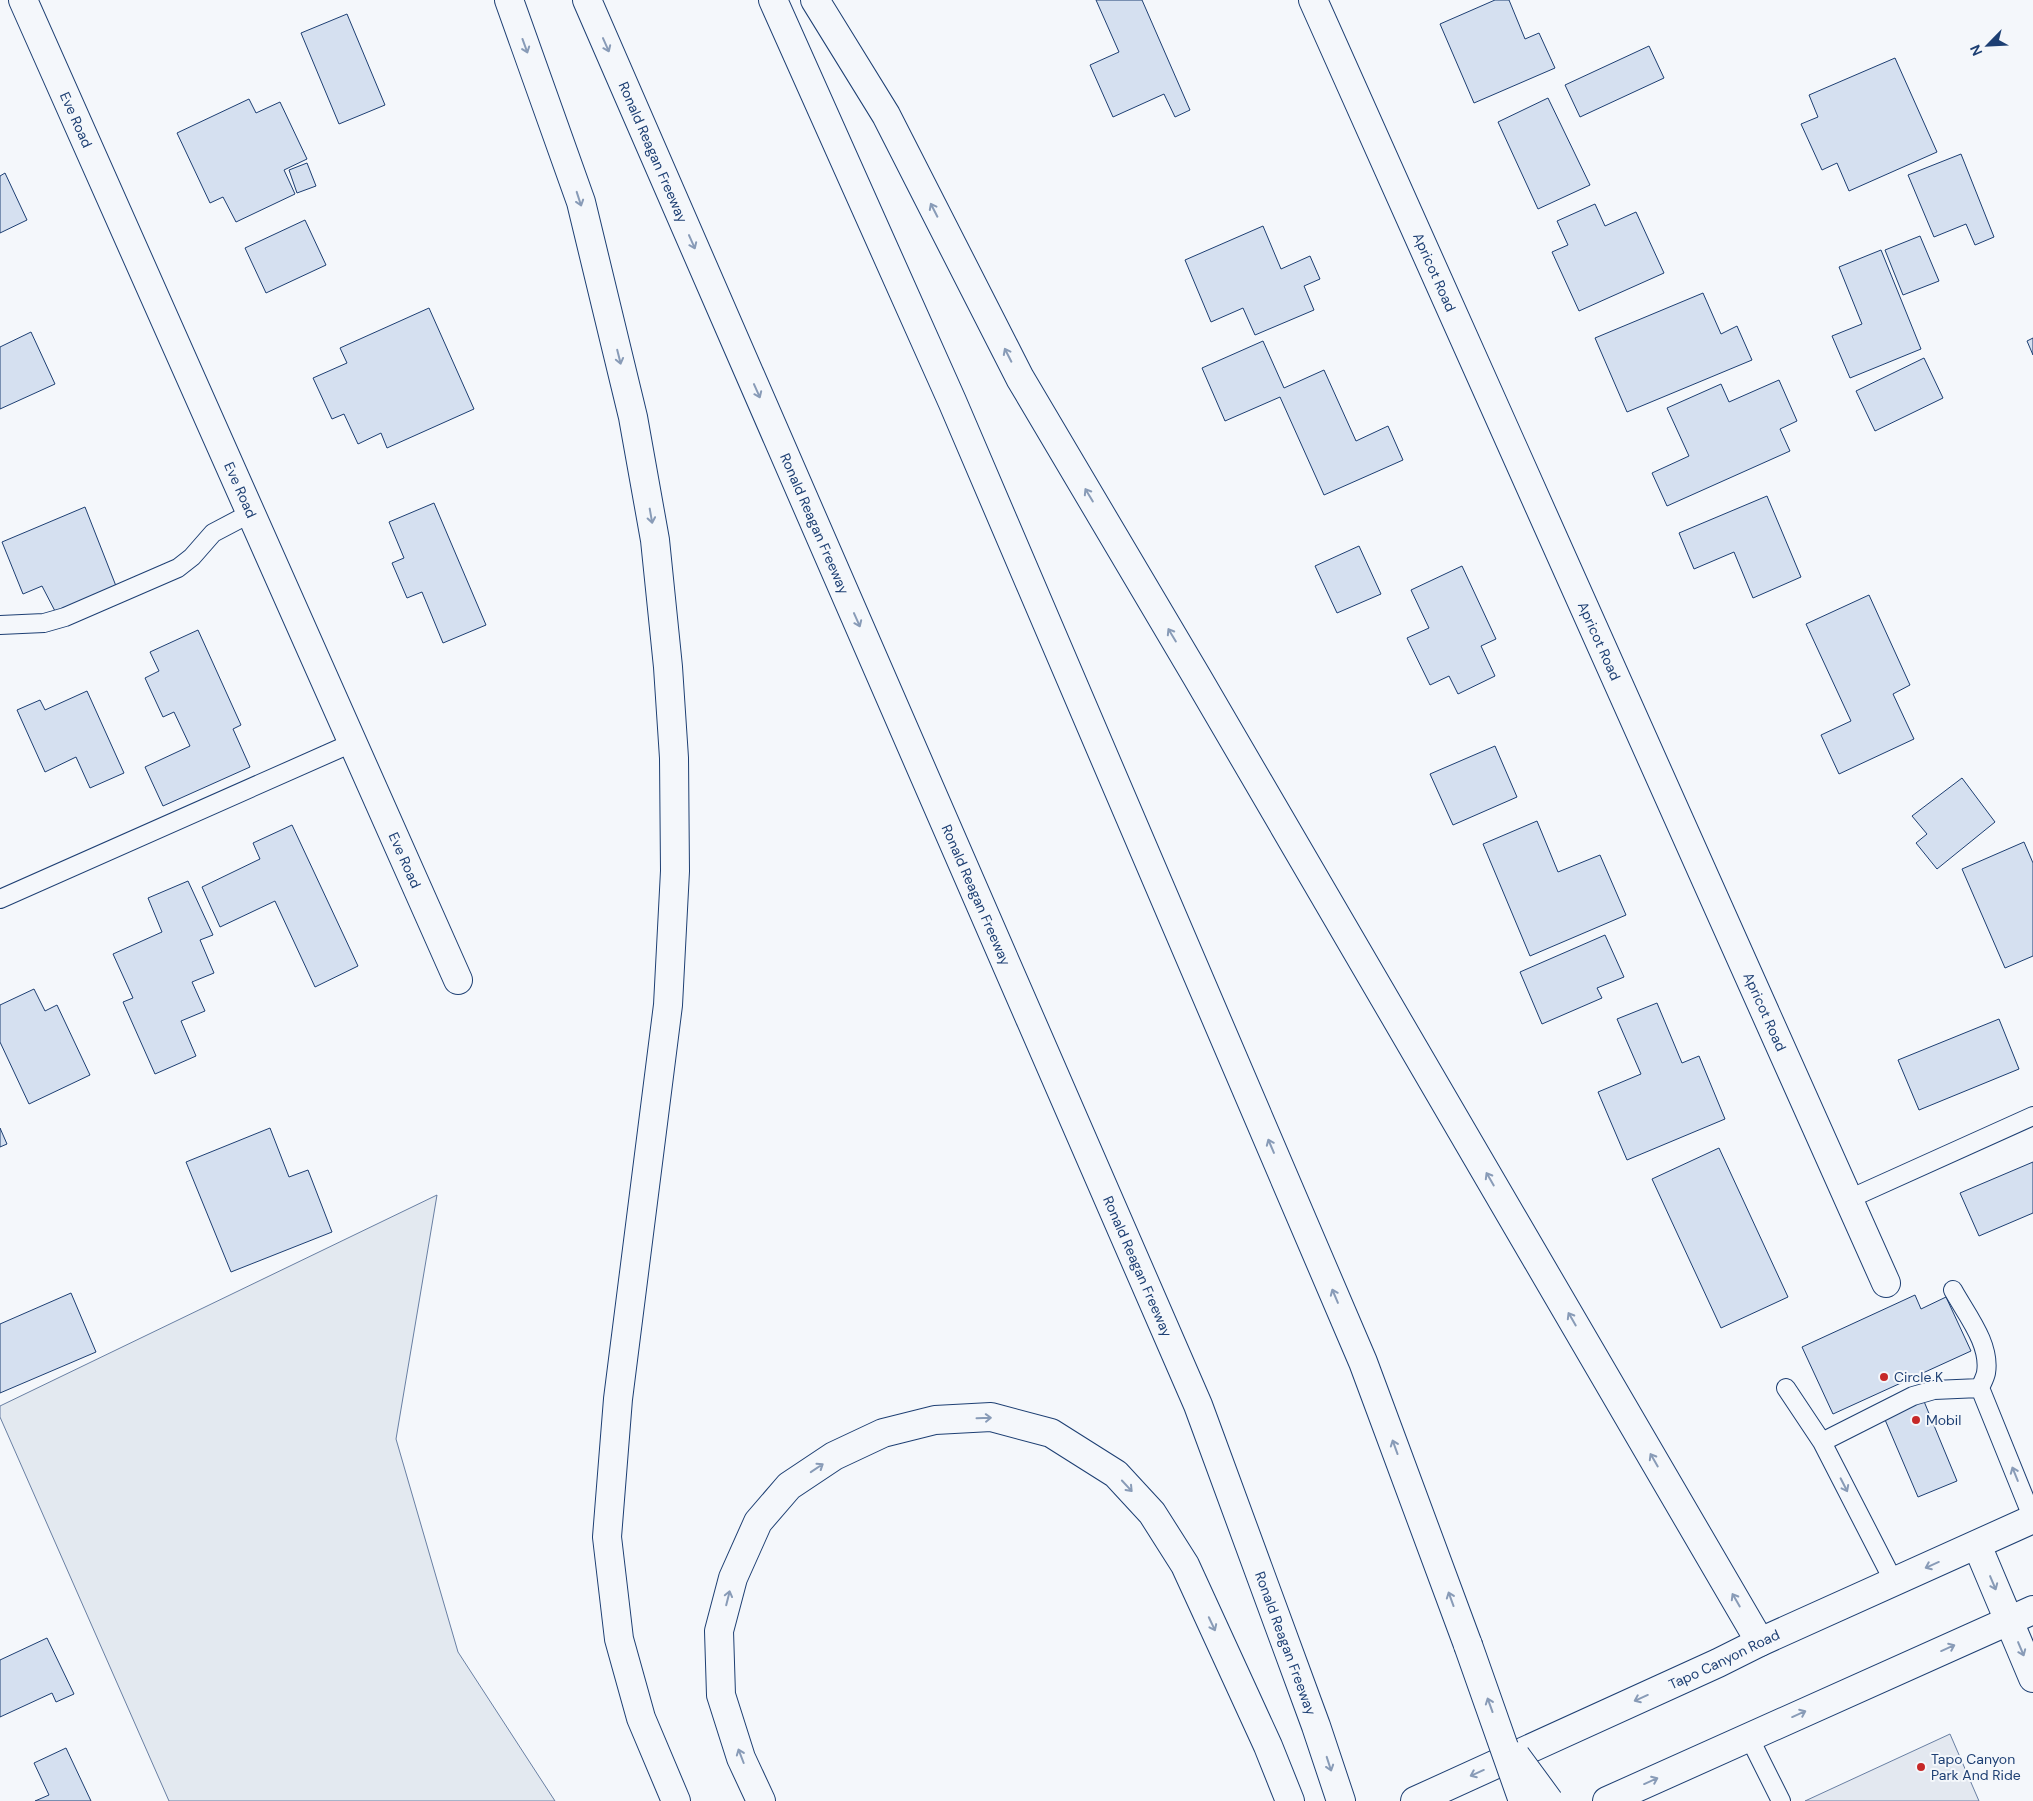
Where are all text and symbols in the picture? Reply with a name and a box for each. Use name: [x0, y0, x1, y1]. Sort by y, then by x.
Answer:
north arrow: [1963, 20, 2013, 70]
one-way arrow: [602, 37, 612, 52]
one-way arrow: [521, 38, 530, 53]
text: N: [1966, 42, 1986, 59]
street label: Ronald Reagan Freeway: [615, 79, 692, 226]
street label: Eve Road: [56, 89, 96, 150]
one-way arrow: [575, 191, 585, 207]
one-way arrow: [929, 203, 938, 218]
street label: Apricot Road: [1409, 230, 1460, 314]
one-way arrow: [687, 234, 697, 249]
one-way arrow: [615, 348, 624, 364]
one-way arrow: [1003, 348, 1012, 363]
one-way arrow: [752, 383, 762, 398]
street label: Ronald Reagan Freeway: [776, 450, 853, 597]
street label: Eve Road: [220, 459, 261, 521]
one-way arrow: [1084, 489, 1094, 503]
one-way arrow: [647, 508, 657, 524]
street label: Apricot Road: [1574, 599, 1625, 683]
one-way arrow: [852, 612, 862, 627]
one-way arrow: [1167, 628, 1177, 643]
street label: Ronald Reagan Freeway: [938, 822, 1015, 968]
street label: Eve Road: [385, 829, 425, 891]
street label: Apricot Road: [1739, 969, 1790, 1054]
one-way arrow: [1265, 1139, 1274, 1154]
one-way arrow: [1485, 1171, 1495, 1186]
street label: Ronald Reagan Freeway: [1099, 1193, 1176, 1340]
one-way arrow: [1329, 1289, 1339, 1304]
one-way arrow: [1567, 1312, 1577, 1327]
place label: Circle K: [1894, 1368, 1943, 1386]
marker: Circle K: [1878, 1371, 1890, 1383]
place label: Mobil: [1926, 1411, 1961, 1429]
one-way arrow: [976, 1413, 992, 1422]
marker: Mobil: [1910, 1414, 1922, 1426]
one-way arrow: [1389, 1440, 1399, 1455]
one-way arrow: [1648, 1453, 1658, 1467]
one-way arrow: [809, 1463, 823, 1473]
one-way arrow: [2009, 1467, 2019, 1482]
one-way arrow: [1840, 1477, 1849, 1492]
one-way arrow: [1121, 1480, 1133, 1493]
one-way arrow: [1925, 1560, 1940, 1570]
street label: Ronald Reagan Freeway: [1251, 1569, 1320, 1718]
one-way arrow: [1988, 1575, 1998, 1590]
one-way arrow: [724, 1591, 733, 1607]
one-way arrow: [1446, 1592, 1455, 1608]
one-way arrow: [1730, 1593, 1740, 1607]
one-way arrow: [1207, 1616, 1217, 1631]
street label: Tapo Canyon Road: [1666, 1625, 1782, 1693]
one-way arrow: [2016, 1641, 2026, 1656]
one-way arrow: [1940, 1642, 1955, 1652]
one-way arrow: [1634, 1694, 1649, 1703]
one-way arrow: [1485, 1698, 1494, 1713]
one-way arrow: [1791, 1709, 1806, 1718]
one-way arrow: [736, 1749, 745, 1765]
place label: Tapo Canyon Park And Ride: [1931, 1750, 2021, 1784]
one-way arrow: [1325, 1755, 1334, 1771]
marker: Tapo Canyon Park And Ride: [1915, 1761, 1927, 1773]
one-way arrow: [1470, 1768, 1485, 1778]
one-way arrow: [1643, 1775, 1658, 1785]

